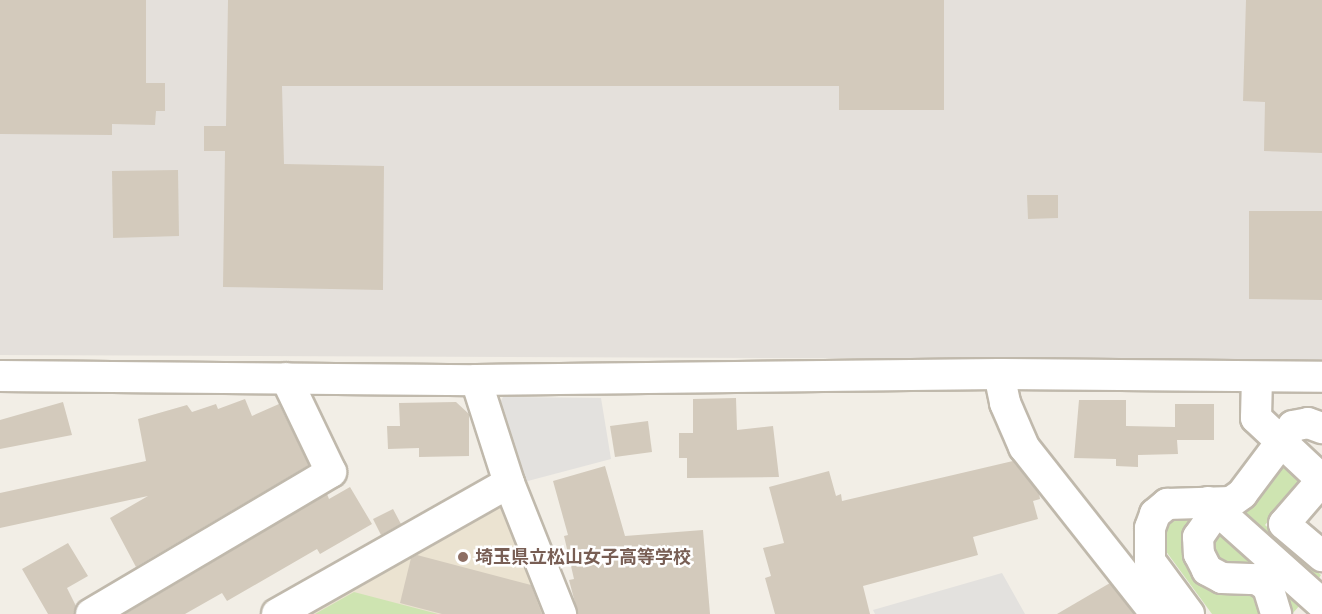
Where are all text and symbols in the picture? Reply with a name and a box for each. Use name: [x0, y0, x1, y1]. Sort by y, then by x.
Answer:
place label: 埼玉県立松山女子高等学校: [475, 546, 691, 568]
marker: 埼玉県立松山女子高等学校: [456, 550, 470, 564]

